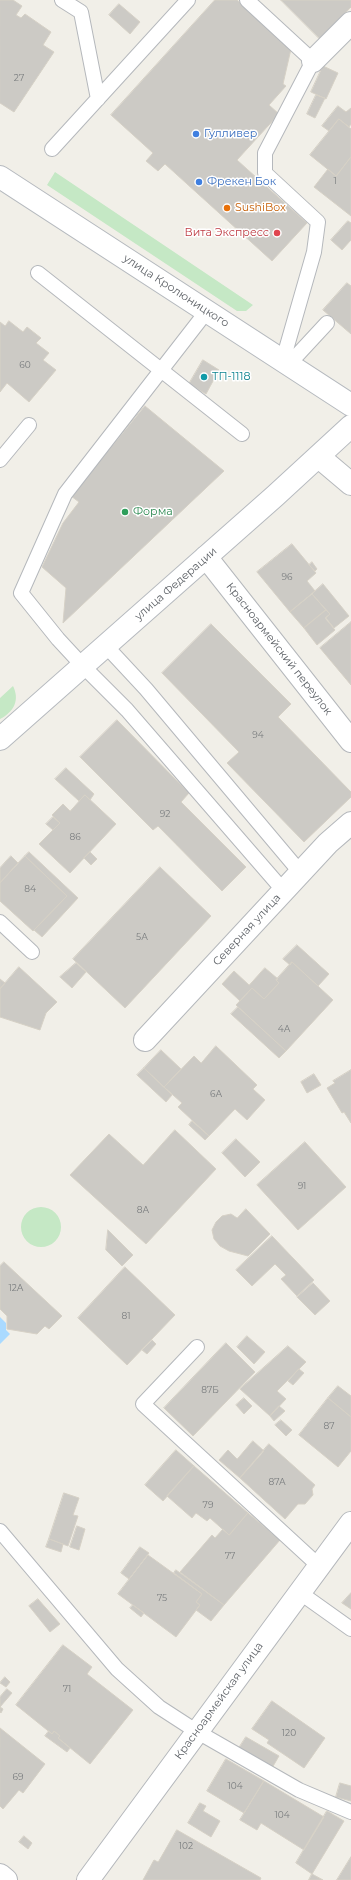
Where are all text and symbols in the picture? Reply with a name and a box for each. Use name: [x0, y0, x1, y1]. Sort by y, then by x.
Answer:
house number: 27: [14, 73, 24, 83]
place label: Гулливер: [204, 127, 257, 141]
marker: Гулливер: [191, 129, 201, 139]
place label: Фрекен Бок: [207, 175, 276, 189]
house number: 1: [333, 176, 337, 186]
marker: Фрекен Бок: [194, 177, 204, 187]
place label: SushiBox: [235, 201, 286, 215]
marker: SushiBox: [222, 203, 232, 213]
place label: Вита Экспресс: [184, 226, 269, 240]
marker: Вита Экспресс: [272, 228, 282, 238]
street label: улица Кролюницкого: [121, 252, 231, 330]
house number: 60: [19, 360, 31, 370]
place label: ТП-1118: [212, 370, 250, 384]
marker: ТП-1118: [199, 372, 209, 382]
place label: Форма: [133, 505, 173, 519]
marker: Форма: [120, 507, 130, 517]
street label: улица Федерации: [132, 545, 220, 623]
house number: 96: [282, 572, 292, 582]
street label: Красноармейский переулок: [223, 580, 335, 718]
house number: 94: [252, 730, 264, 740]
house number: 92: [160, 809, 170, 819]
house number: 86: [69, 832, 81, 842]
house number: 84: [24, 884, 36, 894]
street label: Северная улица: [210, 891, 284, 969]
house number: 5А: [136, 932, 148, 942]
house number: 4А: [278, 1024, 290, 1034]
house number: 6А: [210, 1089, 222, 1099]
house number: 91: [298, 1181, 306, 1191]
house number: 8А: [137, 1205, 149, 1215]
house number: 12А: [8, 1283, 24, 1293]
house number: 81: [122, 1311, 130, 1321]
house number: 87Б: [201, 1385, 219, 1395]
house number: 87: [323, 1421, 335, 1431]
house number: 87А: [268, 1477, 286, 1487]
house number: 79: [203, 1500, 213, 1510]
house number: 77: [225, 1551, 235, 1561]
house number: 75: [157, 1593, 167, 1603]
street label: Красноармейская улица: [172, 1640, 266, 1762]
house number: 71: [63, 1684, 71, 1694]
house number: 120: [282, 1728, 296, 1738]
house number: 69: [13, 1772, 23, 1782]
house number: 104: [227, 1781, 243, 1791]
house number: 104: [274, 1810, 290, 1820]
house number: 102: [179, 1841, 193, 1851]

